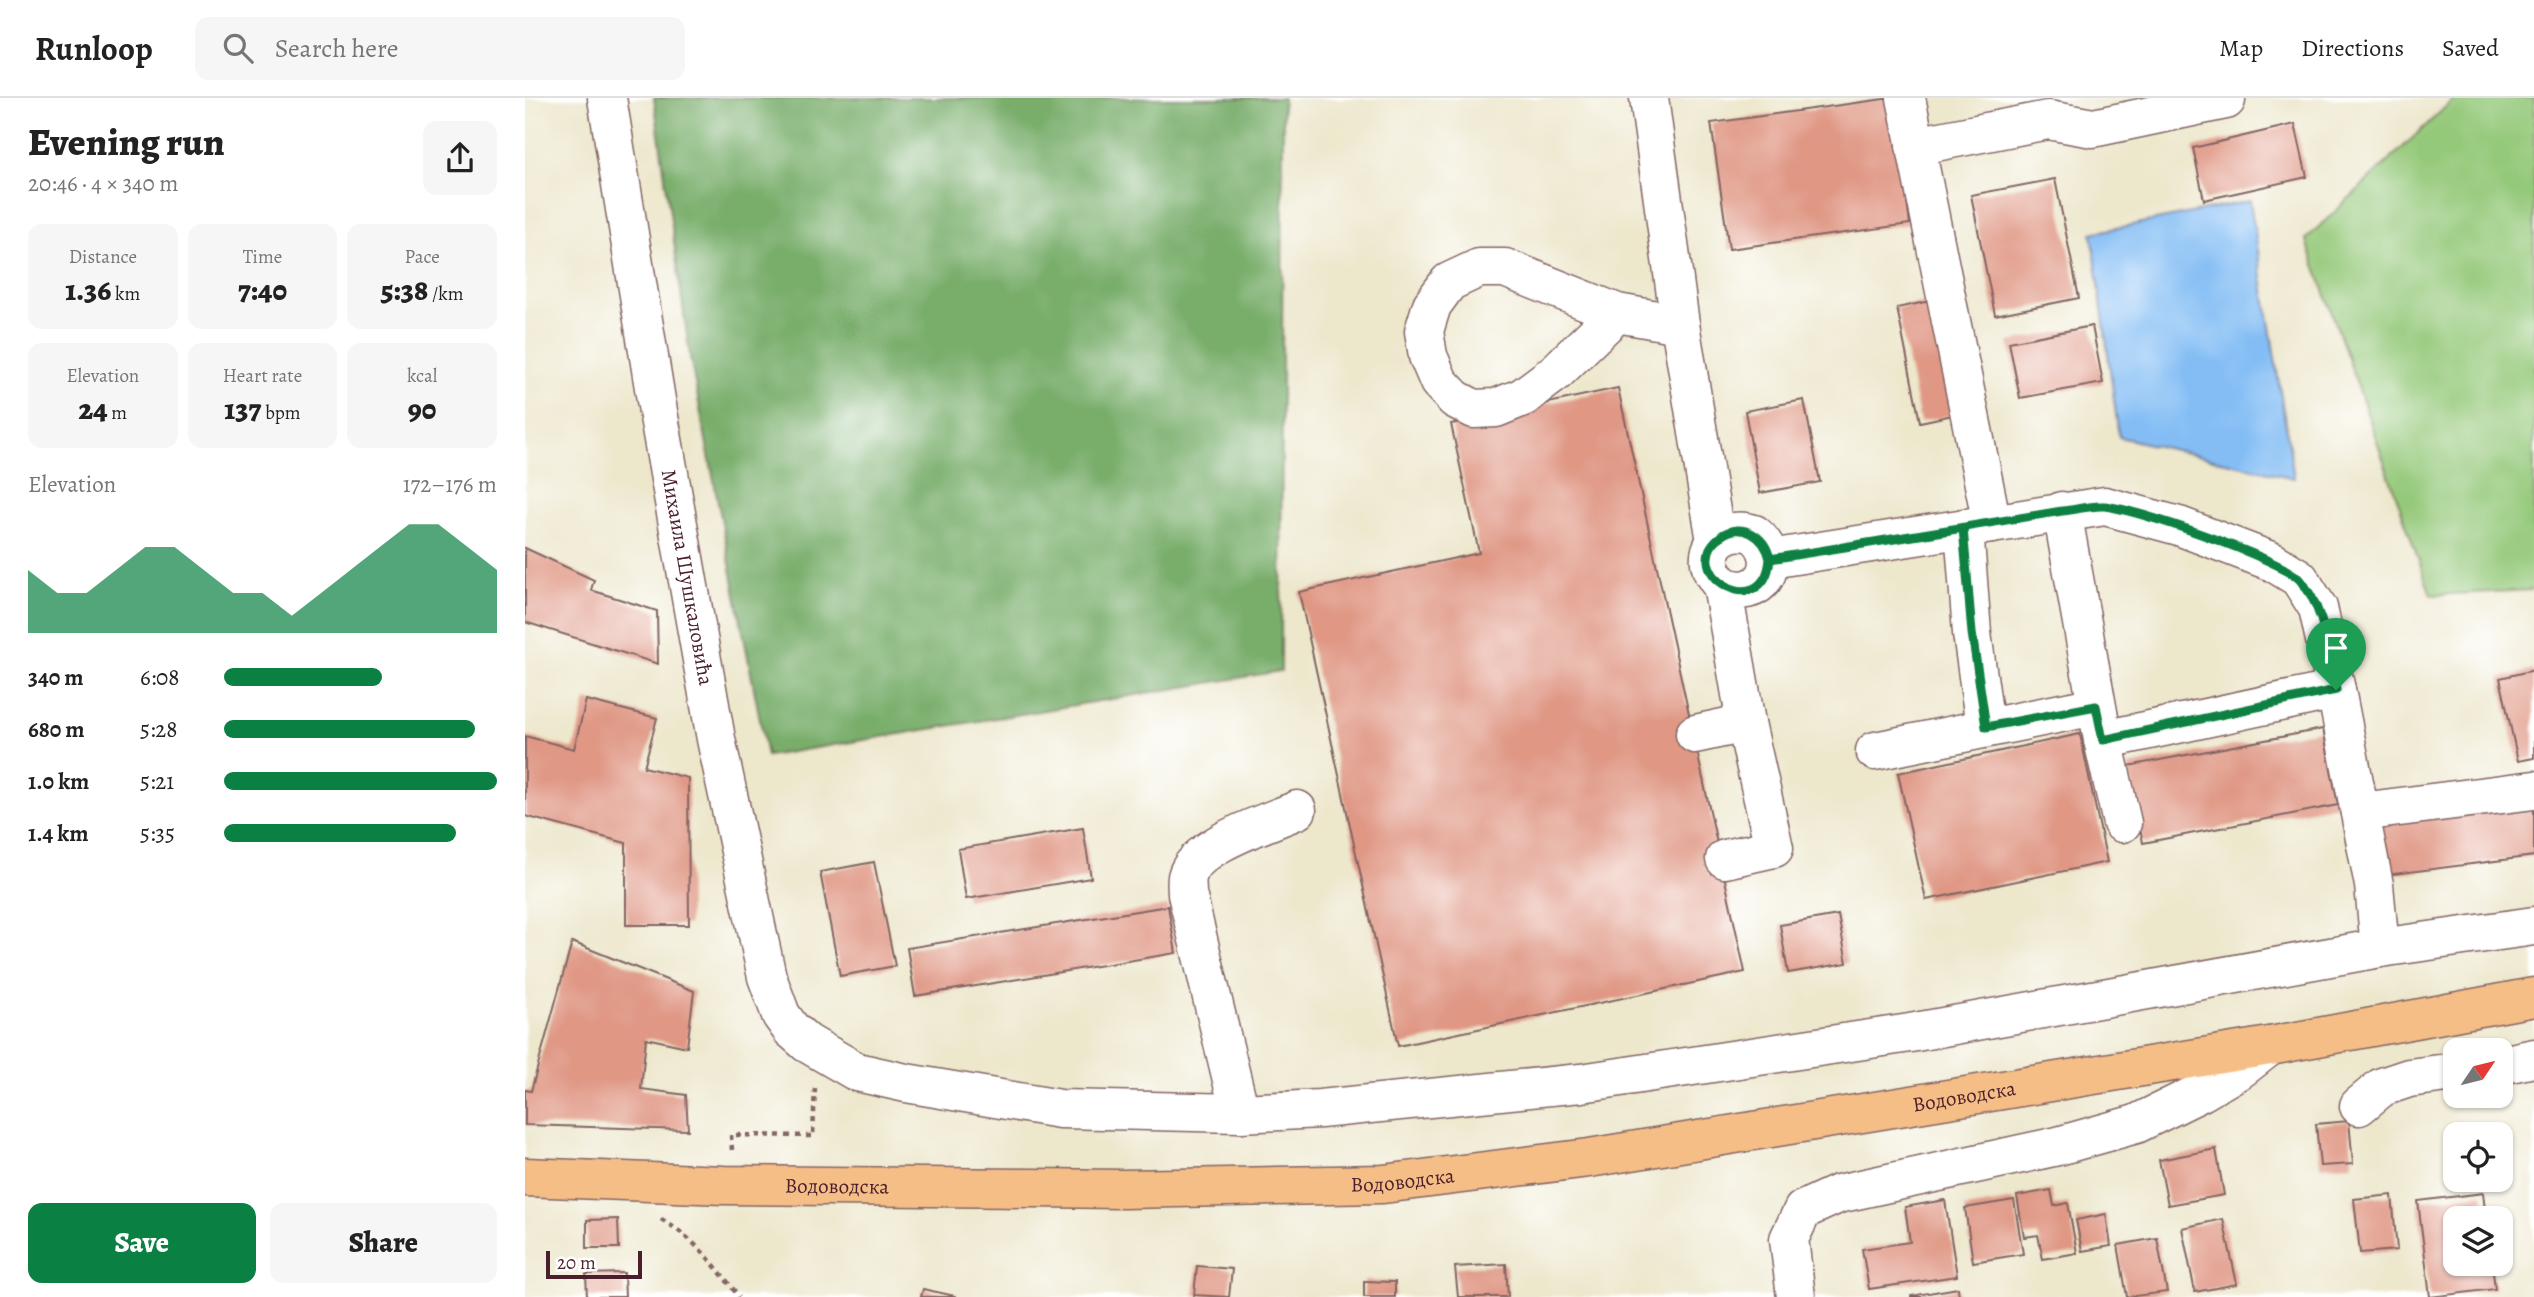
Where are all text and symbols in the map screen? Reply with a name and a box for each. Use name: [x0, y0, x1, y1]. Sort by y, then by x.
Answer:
search box: [195, 17, 685, 80]
text: Runloop: [35, 26, 153, 71]
icon: search: [219, 29, 257, 67]
text: Search here: [275, 31, 398, 66]
text: Map: [2219, 32, 2263, 64]
text: Directions: [2301, 32, 2404, 64]
text: Saved: [2442, 32, 2499, 64]
text: Evening run: [28, 116, 225, 168]
button: share: [423, 121, 497, 195]
text: 20:46 · 4 × 340 m: [28, 168, 178, 199]
text: Distance: [69, 244, 137, 270]
text: Time: [243, 244, 282, 270]
text: Pace: [405, 244, 440, 270]
text: 1.36: [65, 270, 111, 310]
text: 7:40: [238, 270, 287, 310]
text: 5:38: [381, 270, 428, 310]
text: km: [111, 281, 140, 307]
text: /km: [428, 281, 463, 307]
text: Elevation: [66, 363, 139, 389]
text: Heart rate: [223, 363, 302, 389]
text: kcal: [407, 363, 437, 389]
text: 24: [79, 389, 108, 429]
text: 137: [224, 389, 261, 429]
text: 90: [408, 389, 436, 429]
text: m: [108, 400, 127, 426]
text: bpm: [261, 400, 301, 426]
street label: Михаила Шушкаловића: [655, 467, 720, 688]
text: Elevation: [28, 469, 116, 500]
text: 172–176 m: [403, 469, 497, 500]
pin: [2306, 618, 2366, 690]
icon: arrive: [2317, 629, 2355, 667]
text: 340 m: [28, 662, 84, 693]
text: 6:08: [140, 662, 180, 693]
text: 680 m: [28, 714, 85, 745]
text: 5:28: [140, 714, 177, 745]
text: 1.0 km: [28, 766, 89, 797]
text: 5:21: [140, 766, 174, 797]
text: 1.4 km: [28, 818, 89, 849]
text: 5:35: [140, 818, 175, 849]
north arrow: [2443, 1038, 2513, 1108]
map controls: [2443, 1038, 2513, 1276]
street label: Водоводска: [1910, 1074, 2018, 1119]
button: locate: [2443, 1122, 2513, 1192]
street label: Водоводска: [1350, 1161, 1456, 1199]
street label: Водоводска: [785, 1172, 889, 1201]
button: Save: [28, 1203, 256, 1283]
button: Share: [270, 1203, 497, 1283]
button: layers: [2443, 1206, 2513, 1276]
scale bar: [546, 1248, 642, 1280]
text: 20 m: [557, 1250, 596, 1276]

